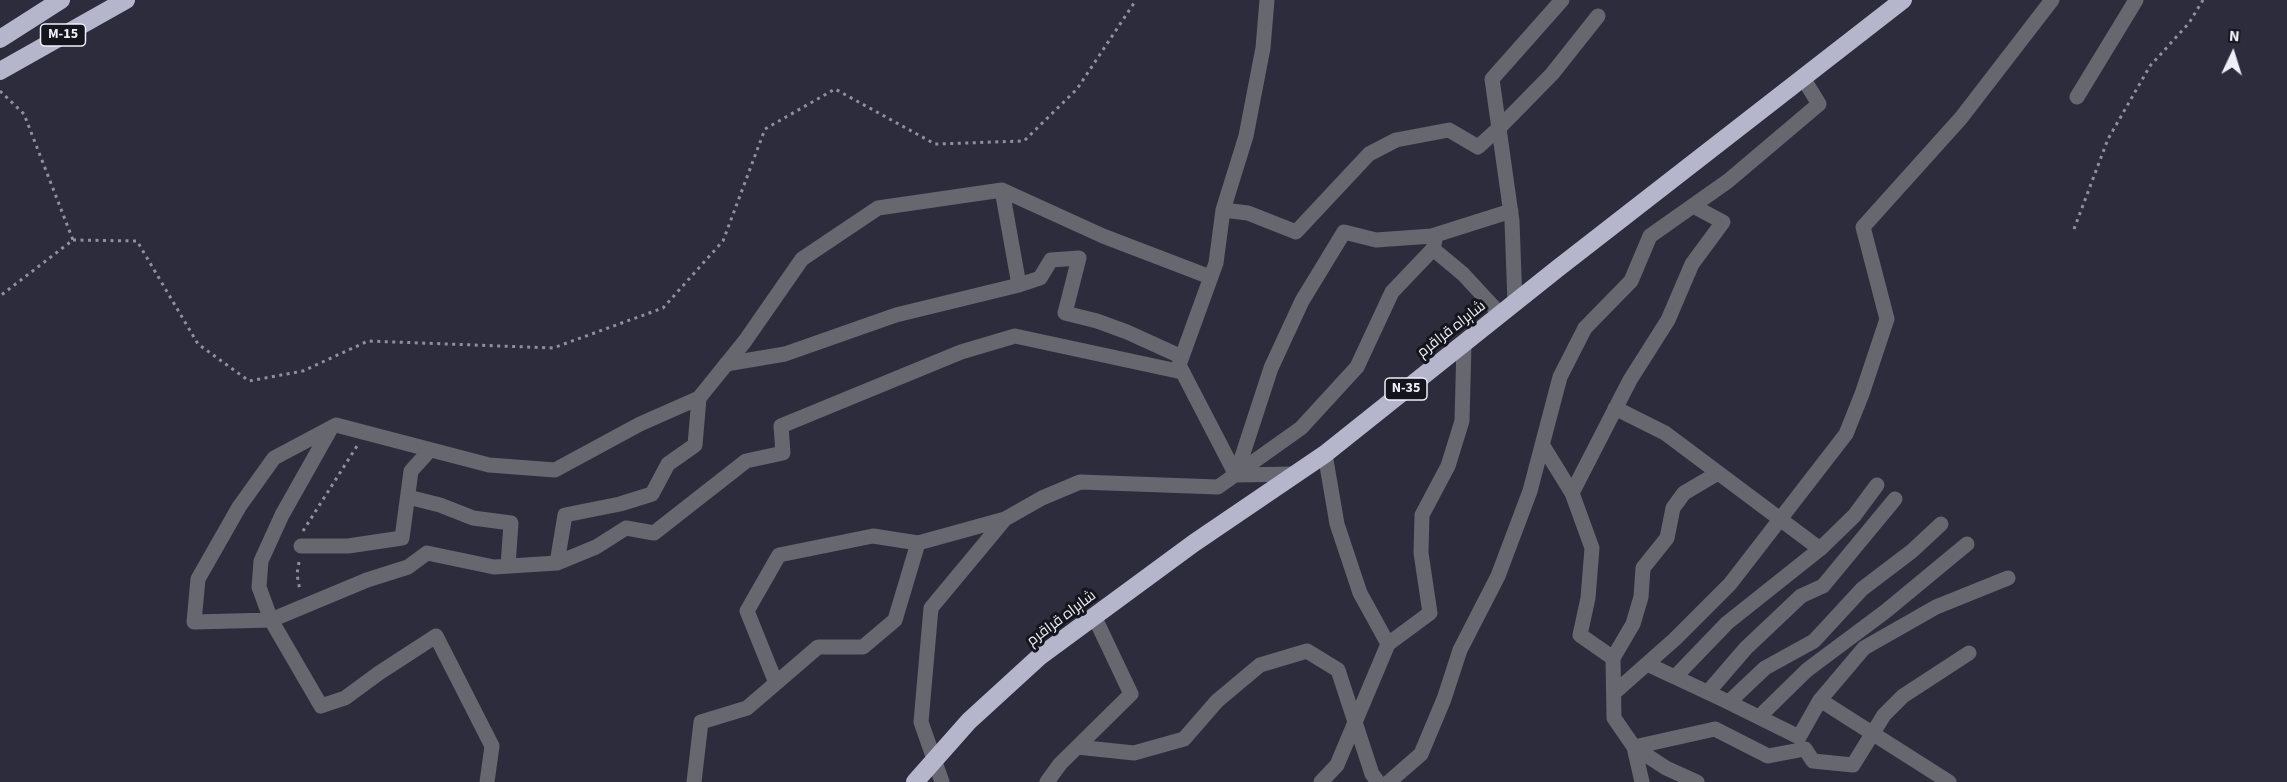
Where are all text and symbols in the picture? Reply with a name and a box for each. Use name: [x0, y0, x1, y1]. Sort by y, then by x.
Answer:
road number: M-15: [40, 24, 86, 46]
north arrow: [2203, 24, 2263, 84]
text: N: [2228, 25, 2240, 47]
street label: شاہراہ قراقرم: [1414, 298, 1490, 362]
road number: N-35: [1385, 378, 1427, 400]
street label: شاہراہ قراقرم: [1024, 587, 1100, 651]

